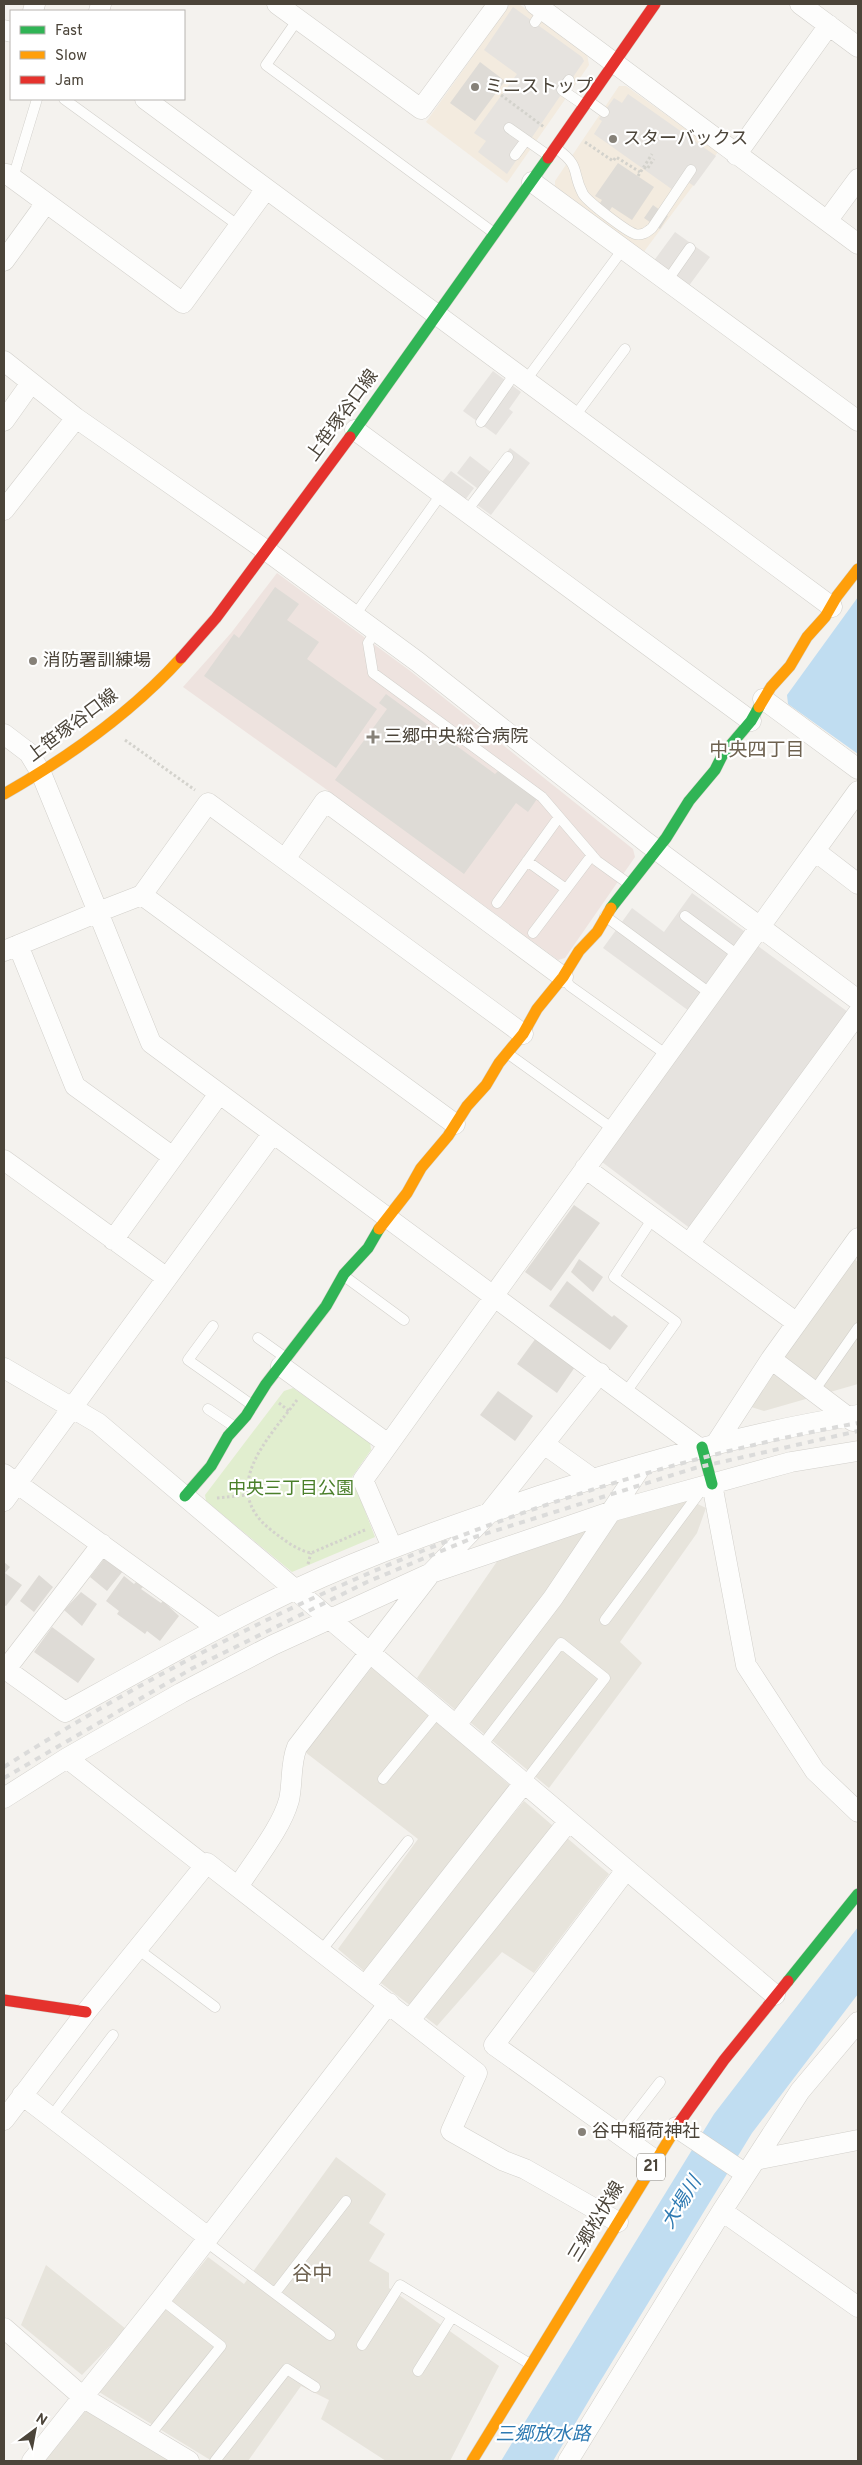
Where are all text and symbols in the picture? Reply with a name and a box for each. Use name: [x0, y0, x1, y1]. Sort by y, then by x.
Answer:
legend: [10, 10, 185, 100]
text: Fast: [55, 22, 83, 41]
text: Slow: [55, 47, 87, 66]
text: Jam: [55, 72, 84, 91]
place label: ミニストップ: [485, 76, 593, 99]
marker: ミニストップ: [469, 81, 481, 93]
place label: スターバックス: [623, 128, 748, 151]
marker: スターバックス: [607, 133, 619, 145]
street label: 上笹塚谷口線: [302, 366, 384, 466]
place label: 消防署訓練場: [43, 650, 151, 673]
marker: 消防署訓練場: [27, 655, 39, 667]
street label: 上笹塚谷口線: [23, 684, 123, 768]
place label: 三郷中央総合病院: [384, 726, 528, 749]
marker: 三郷中央総合病院: [366, 730, 380, 744]
district label: 中央四丁目: [709, 739, 805, 763]
park label: 中央三丁目公園: [228, 1478, 354, 1501]
place label: 谷中稲荷神社: [592, 2121, 700, 2144]
marker: 谷中稲荷神社: [576, 2126, 588, 2138]
road number: 21: [637, 2154, 665, 2180]
water label: 大場川: [657, 2171, 708, 2234]
street label: 三郷松伏線: [564, 2178, 630, 2266]
district label: 谷中: [292, 2262, 332, 2288]
north arrow: [10, 2405, 60, 2455]
text: N: [32, 2410, 50, 2430]
water label: 三郷放水路: [495, 2423, 592, 2447]

